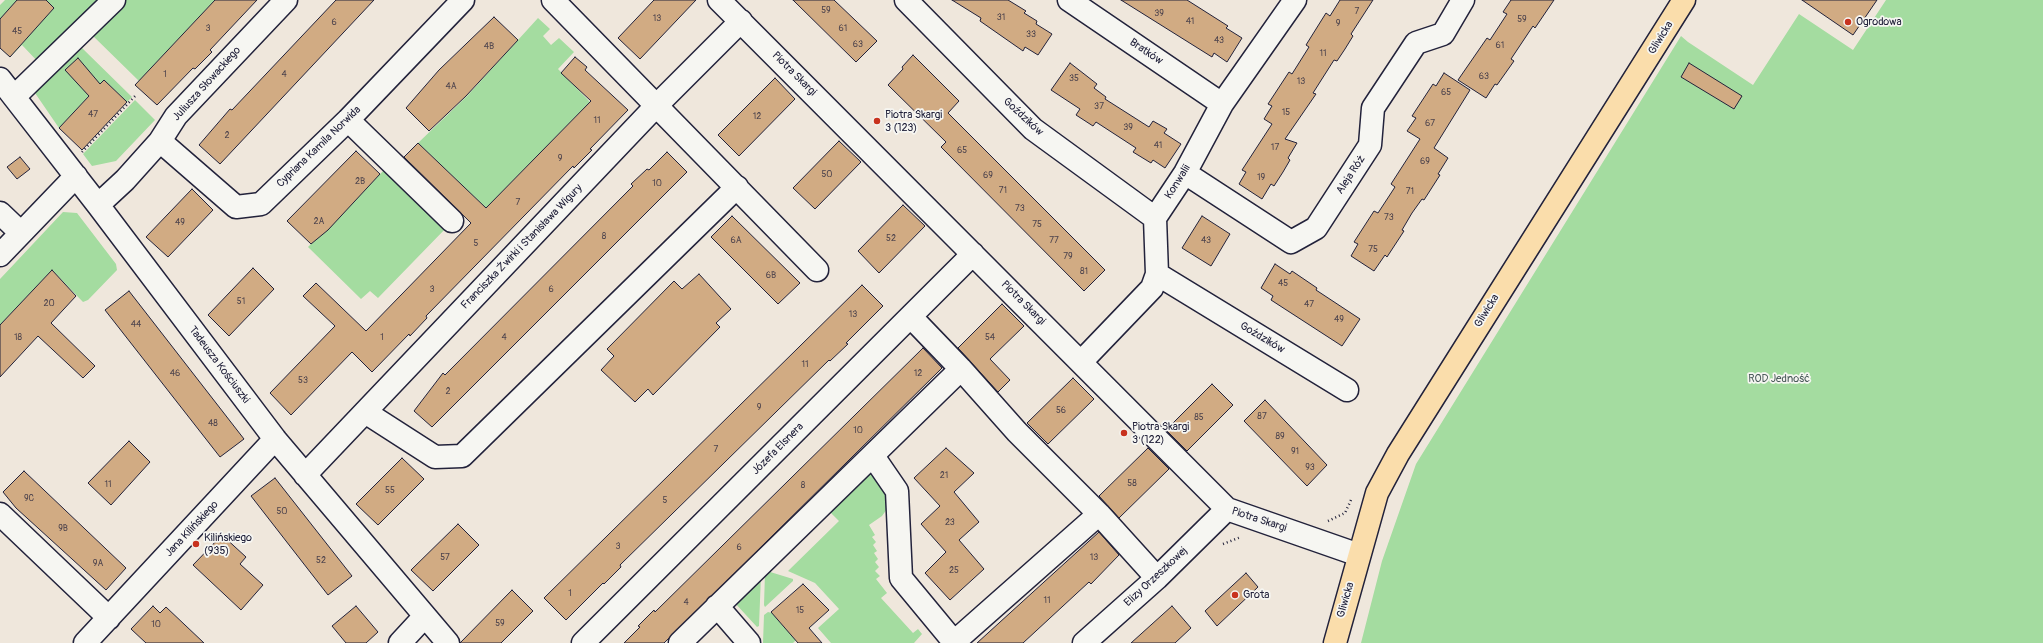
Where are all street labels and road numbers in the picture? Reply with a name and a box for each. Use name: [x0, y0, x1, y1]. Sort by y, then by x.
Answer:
street label: Gliwicka: [1646, 19, 1676, 57]
street label: Bratków: [1127, 36, 1165, 68]
street label: Juliusza Słowackiego: [170, 44, 244, 124]
street label: Piotra Skargi: [769, 49, 819, 99]
street label: Goździków: [1000, 95, 1046, 139]
street label: Cypriana Kamila Norwida: [274, 103, 364, 191]
street label: Aleja Róż: [1334, 153, 1368, 197]
street label: Konwalii: [1162, 163, 1194, 201]
street label: Franciszka Żwirki i Stanisława Wigury: [459, 182, 585, 312]
street label: Piotra Skargi: [998, 278, 1048, 328]
street label: Gliwicka: [1472, 292, 1502, 330]
street label: Goździków: [1237, 319, 1287, 357]
street label: Tadeusza Kościuszki: [186, 324, 252, 406]
street label: Józefa Elsnera: [749, 420, 807, 478]
street label: Jana Kilińskiego: [163, 498, 221, 560]
street label: Piotra Skargi: [1230, 505, 1288, 535]
street label: Elizy Orzeszkowej: [1122, 544, 1190, 610]
street label: Gliwicka: [1335, 581, 1357, 619]

